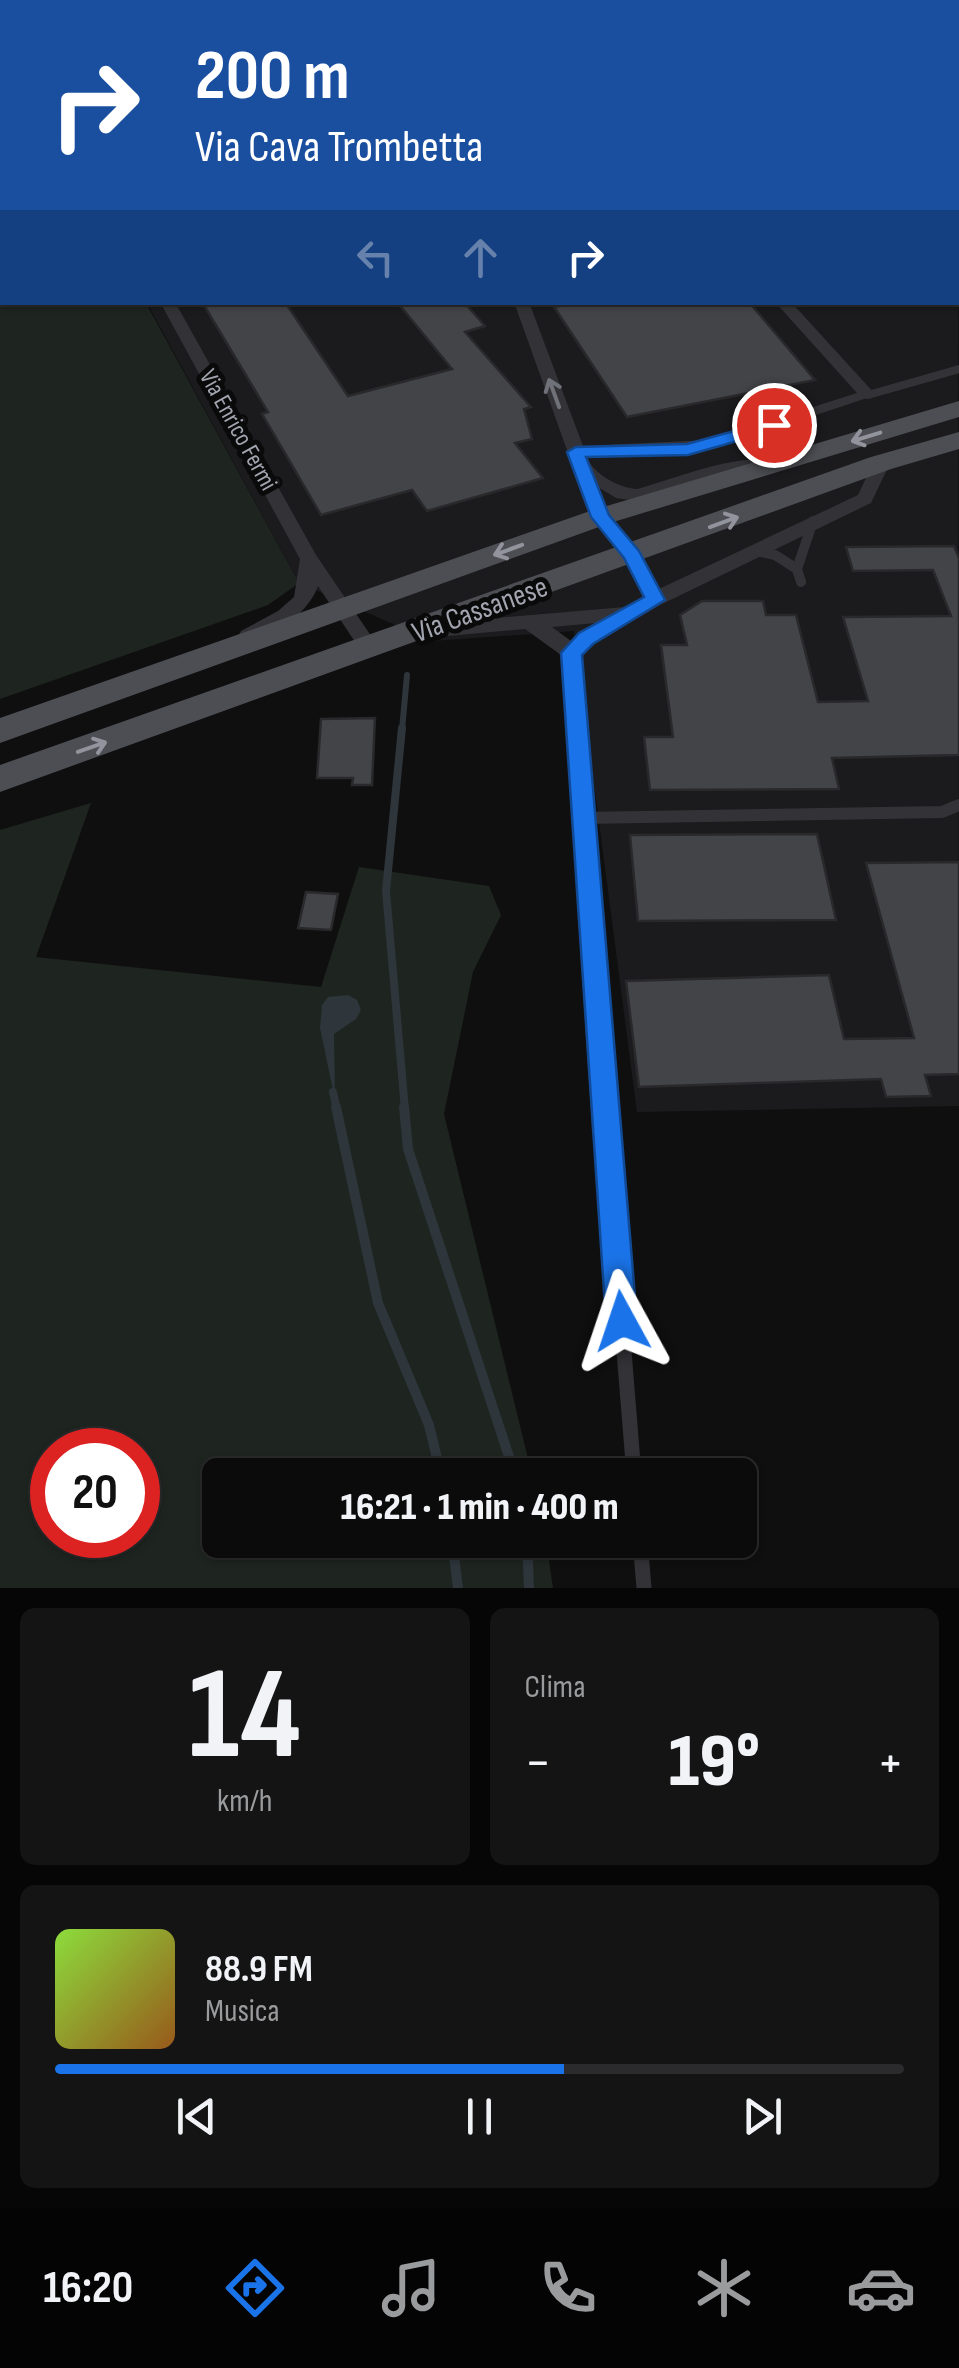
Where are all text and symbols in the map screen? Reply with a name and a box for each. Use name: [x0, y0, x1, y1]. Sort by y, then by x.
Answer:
text: 200 m: [195, 35, 350, 119]
icon: right: [30, 40, 160, 170]
text: Via Cava Trombetta: [195, 120, 483, 175]
icon: left: [348, 230, 403, 285]
icon: ahead: [453, 230, 508, 285]
icon: right: [558, 230, 613, 285]
street label: Via Enrico Fermi: [192, 364, 284, 496]
one-way arrow: [544, 378, 562, 409]
pin: [732, 383, 817, 468]
icon: arrive: [747, 398, 802, 453]
one-way arrow: [850, 429, 882, 447]
one-way arrow: [707, 512, 738, 530]
one-way arrow: [494, 542, 525, 560]
street label: Via Cassanese: [407, 569, 553, 651]
one-way arrow: [76, 737, 107, 755]
position arrow: [570, 1269, 674, 1373]
speed limit sign: 20: [30, 1428, 160, 1558]
text: 16:21 · 1 min · 400 m: [340, 1485, 619, 1530]
text: 14: [189, 1639, 301, 1795]
text: Clima: [525, 1668, 585, 1707]
text: 19°: [669, 1717, 760, 1808]
text: −: [525, 1730, 551, 1797]
text: +: [877, 1730, 904, 1797]
text: km/h: [217, 1782, 272, 1821]
text: 88.9 FM: [205, 1947, 313, 1992]
text: Musica: [205, 1992, 280, 2031]
icon: previous: [169, 2089, 224, 2144]
icon: pause: [452, 2089, 507, 2144]
icon: next: [735, 2089, 790, 2144]
icon: directions: [220, 2253, 290, 2323]
icon: music: [376, 2253, 446, 2323]
icon: phone: [533, 2253, 603, 2323]
icon: climate: [689, 2253, 759, 2323]
icon: car: [846, 2253, 916, 2323]
text: 16:20: [43, 2261, 133, 2316]

